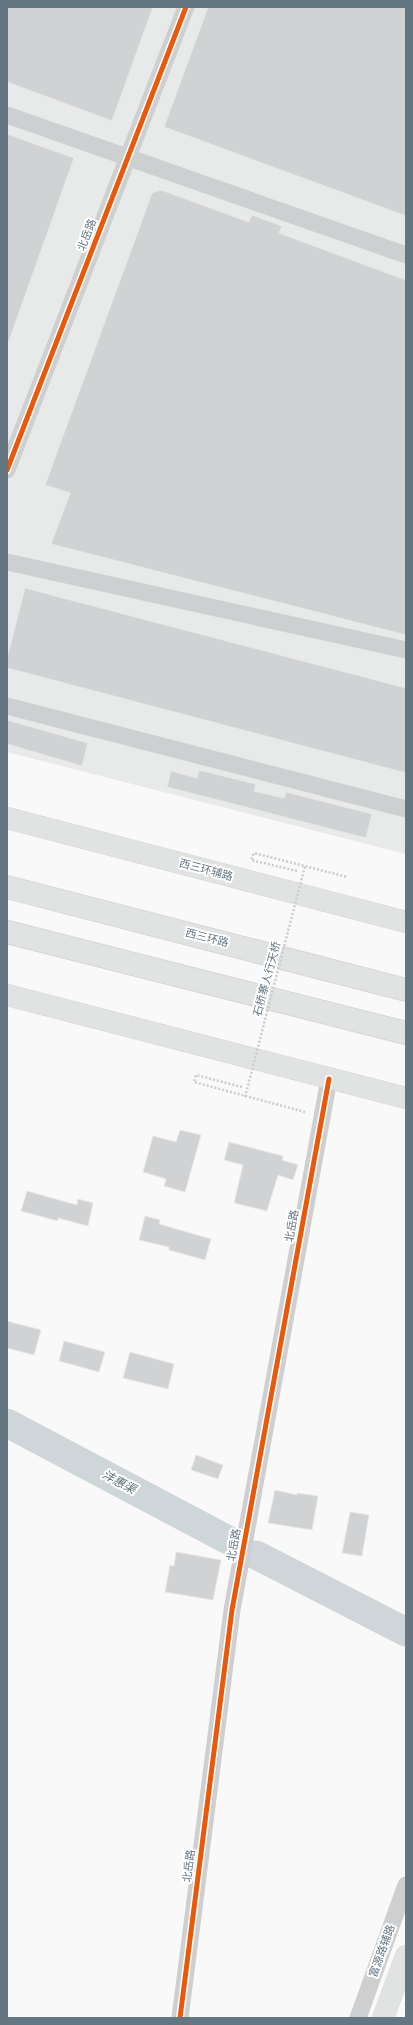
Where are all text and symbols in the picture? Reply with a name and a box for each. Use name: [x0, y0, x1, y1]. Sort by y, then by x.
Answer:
street label: 北岳路: [75, 217, 99, 253]
street label: 西三环辅路: [178, 857, 234, 883]
street label: 西三环路: [184, 926, 230, 950]
street label: 石桥寨人行天桥: [251, 940, 283, 1018]
street label: 北岳路: [283, 1209, 301, 1243]
water label: 沣惠渠: [100, 1467, 140, 1498]
street label: 北岳路: [225, 1528, 243, 1562]
street label: 北岳路: [181, 1849, 197, 1883]
street label: 富源路辅路: [366, 1923, 398, 1979]

